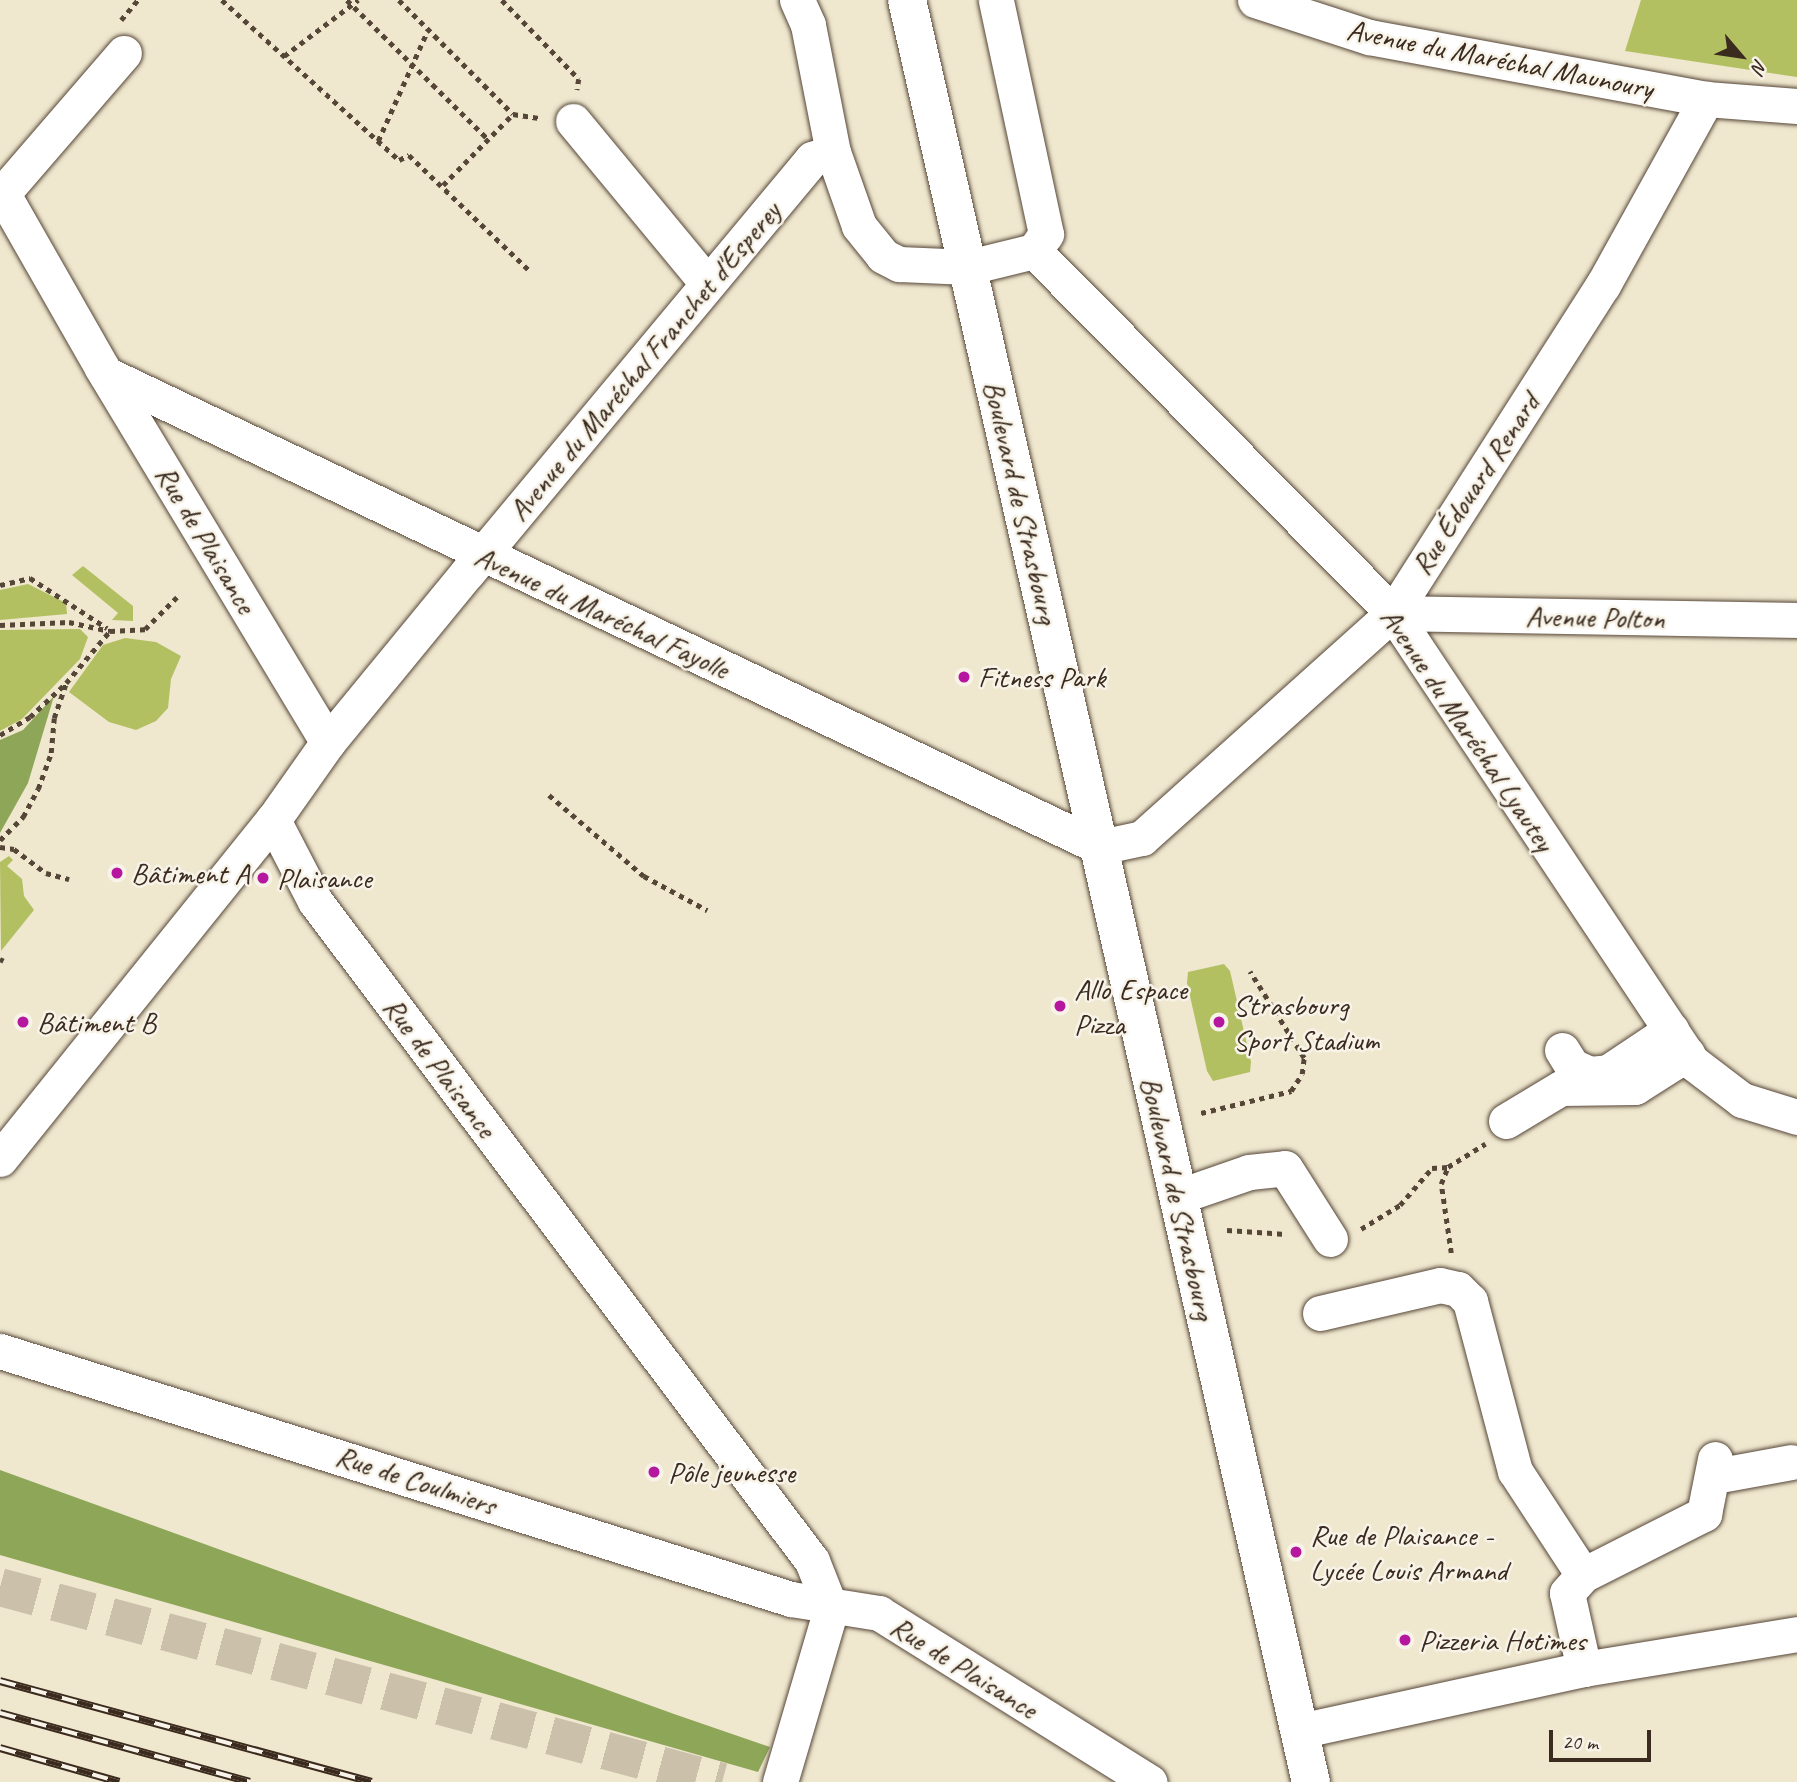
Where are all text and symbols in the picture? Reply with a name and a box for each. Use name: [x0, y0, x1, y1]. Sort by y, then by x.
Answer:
street label: Avenue du Maréchal Maunoury: [1343, 11, 1657, 107]
north arrow: [1706, 21, 1776, 91]
text: N: [1746, 55, 1773, 77]
street label: Avenue du Maréchal Franchet d'Esperey: [499, 194, 789, 528]
street label: Boulevard de Strasbourg: [975, 377, 1067, 627]
street label: Rue Édouard Renard: [1403, 387, 1547, 581]
street label: Rue de Plaisance: [148, 458, 264, 620]
street label: Avenue du Maréchal Fayolle: [469, 537, 735, 687]
street label: Avenue Polton: [1525, 598, 1665, 636]
street label: Avenue du Maréchal Lyautey: [1373, 600, 1563, 858]
place label: Fitness Park: [978, 659, 1106, 695]
marker: Fitness Park: [956, 669, 972, 685]
place label: Bâtiment A: [131, 855, 249, 891]
place label: Plaisance: [277, 860, 371, 896]
marker: Bâtiment A: [109, 865, 125, 881]
marker: Plaisance: [255, 870, 271, 886]
place label: Allo Espace Pizza: [1074, 971, 1189, 1042]
place label: Strasbourg Sport Stadium: [1233, 987, 1381, 1058]
street label: Rue de Plaisance: [376, 990, 504, 1144]
marker: Allo Espace Pizza: [1052, 998, 1068, 1014]
place label: Bâtiment B: [37, 1004, 156, 1040]
marker: Bâtiment B: [15, 1014, 31, 1030]
marker: Strasbourg Sport Stadium: [1211, 1014, 1227, 1030]
street label: Boulevard de Strasbourg: [1132, 1073, 1224, 1323]
street label: Rue de Coulmiers: [331, 1437, 501, 1523]
place label: Pôle jeunesse: [668, 1454, 795, 1490]
marker: Pôle jeunesse: [646, 1464, 662, 1480]
place label: Rue de Plaisance - Lycée Louis Armand: [1310, 1517, 1510, 1588]
marker: Rue de Plaisance - Lycée Louis Armand: [1288, 1544, 1304, 1560]
street label: Rue de Plaisance: [884, 1608, 1044, 1726]
place label: Pizzeria Hotimes: [1419, 1622, 1586, 1658]
marker: Pizzeria Hotimes: [1397, 1632, 1413, 1648]
scale bar: [1552, 1716, 1654, 1760]
text: 20 m: [1562, 1729, 1598, 1755]

